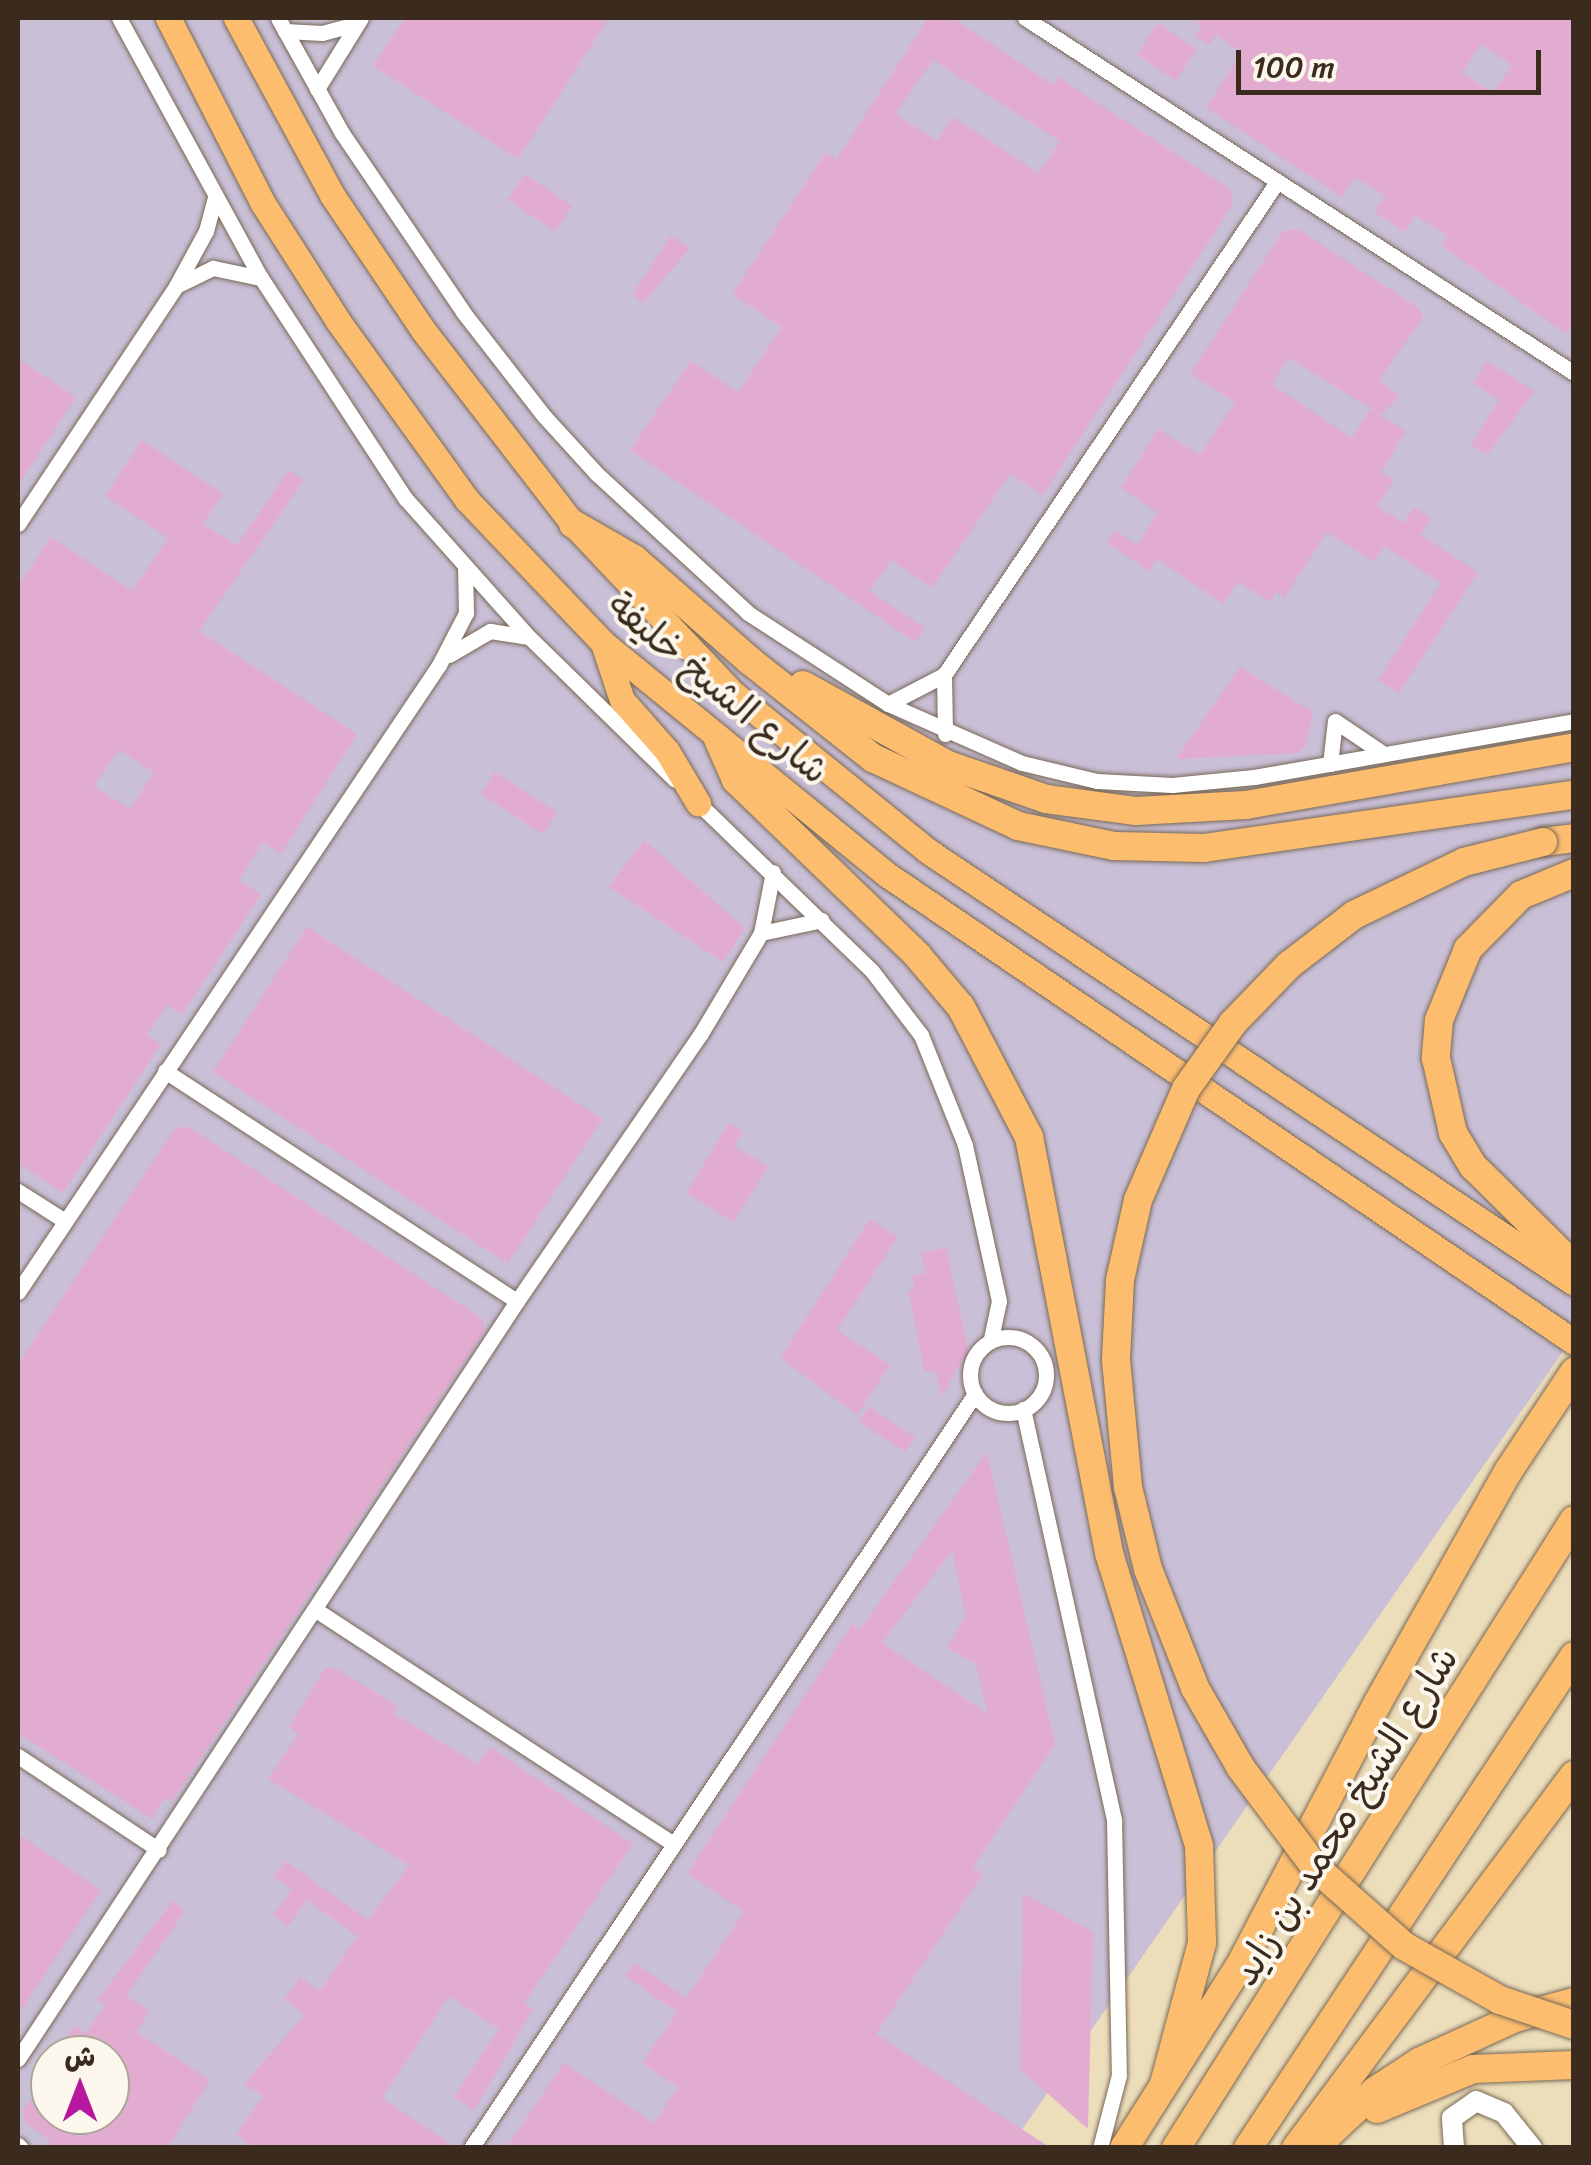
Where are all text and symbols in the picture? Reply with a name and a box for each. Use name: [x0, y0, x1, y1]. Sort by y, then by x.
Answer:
scale bar: [1241, 30, 1546, 92]
text: 100 m: [1253, 40, 1335, 94]
street label: شارع الشيخ خليفة: [598, 582, 838, 794]
street label: شارع الشيخ محمد بن زايد: [1222, 1638, 1468, 1994]
text: ش: [65, 2032, 95, 2081]
north arrow: [30, 2035, 130, 2135]

